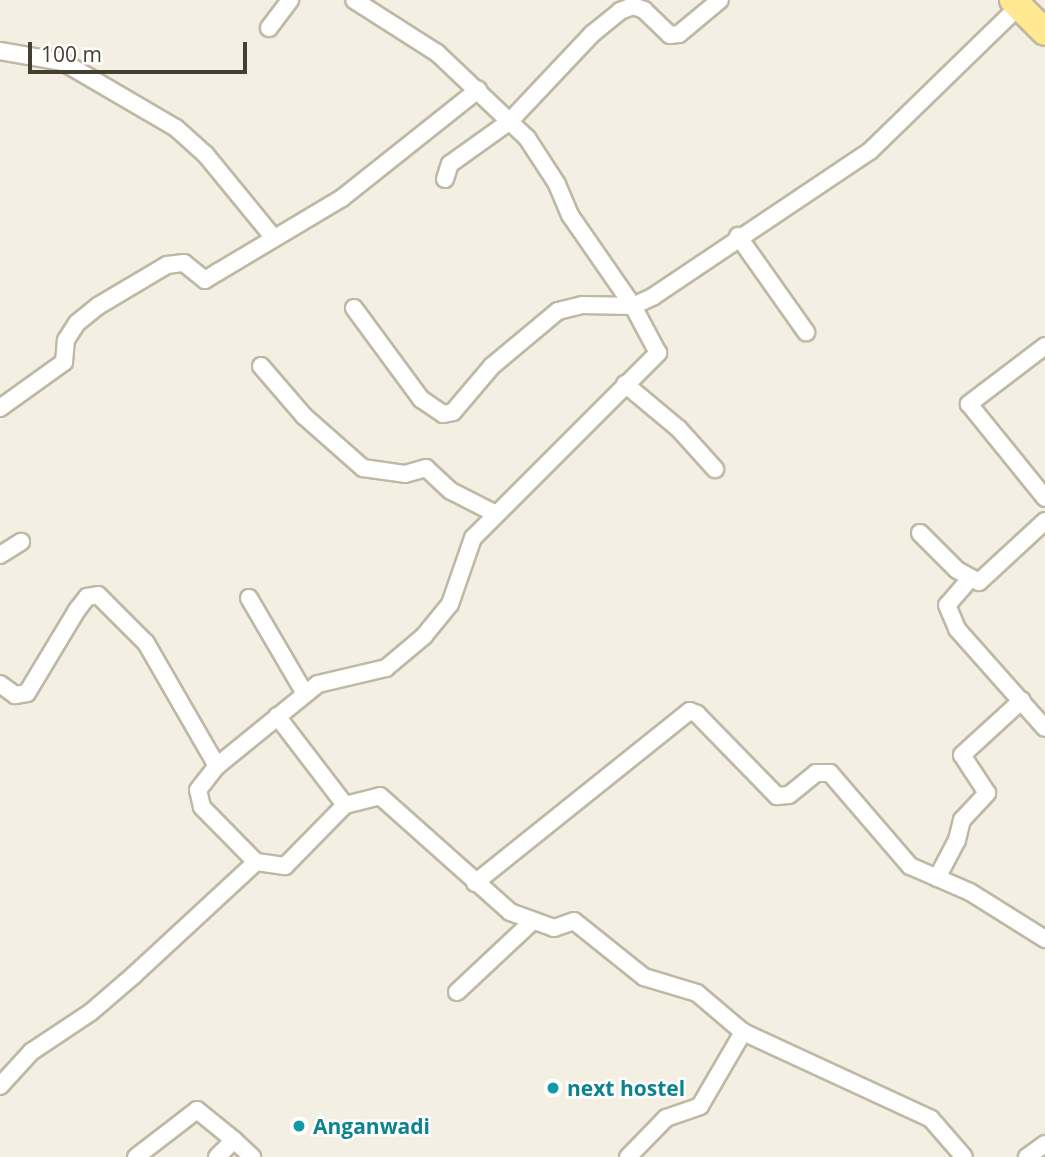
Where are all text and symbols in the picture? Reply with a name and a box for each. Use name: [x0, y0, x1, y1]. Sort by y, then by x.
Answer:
scale bar: [32, 28, 250, 72]
text: 100 m: [41, 40, 102, 68]
place label: next hostel: [567, 1075, 685, 1101]
marker: next hostel: [545, 1080, 561, 1096]
place label: Anganwadi: [313, 1113, 430, 1139]
marker: Anganwadi: [291, 1118, 307, 1134]

